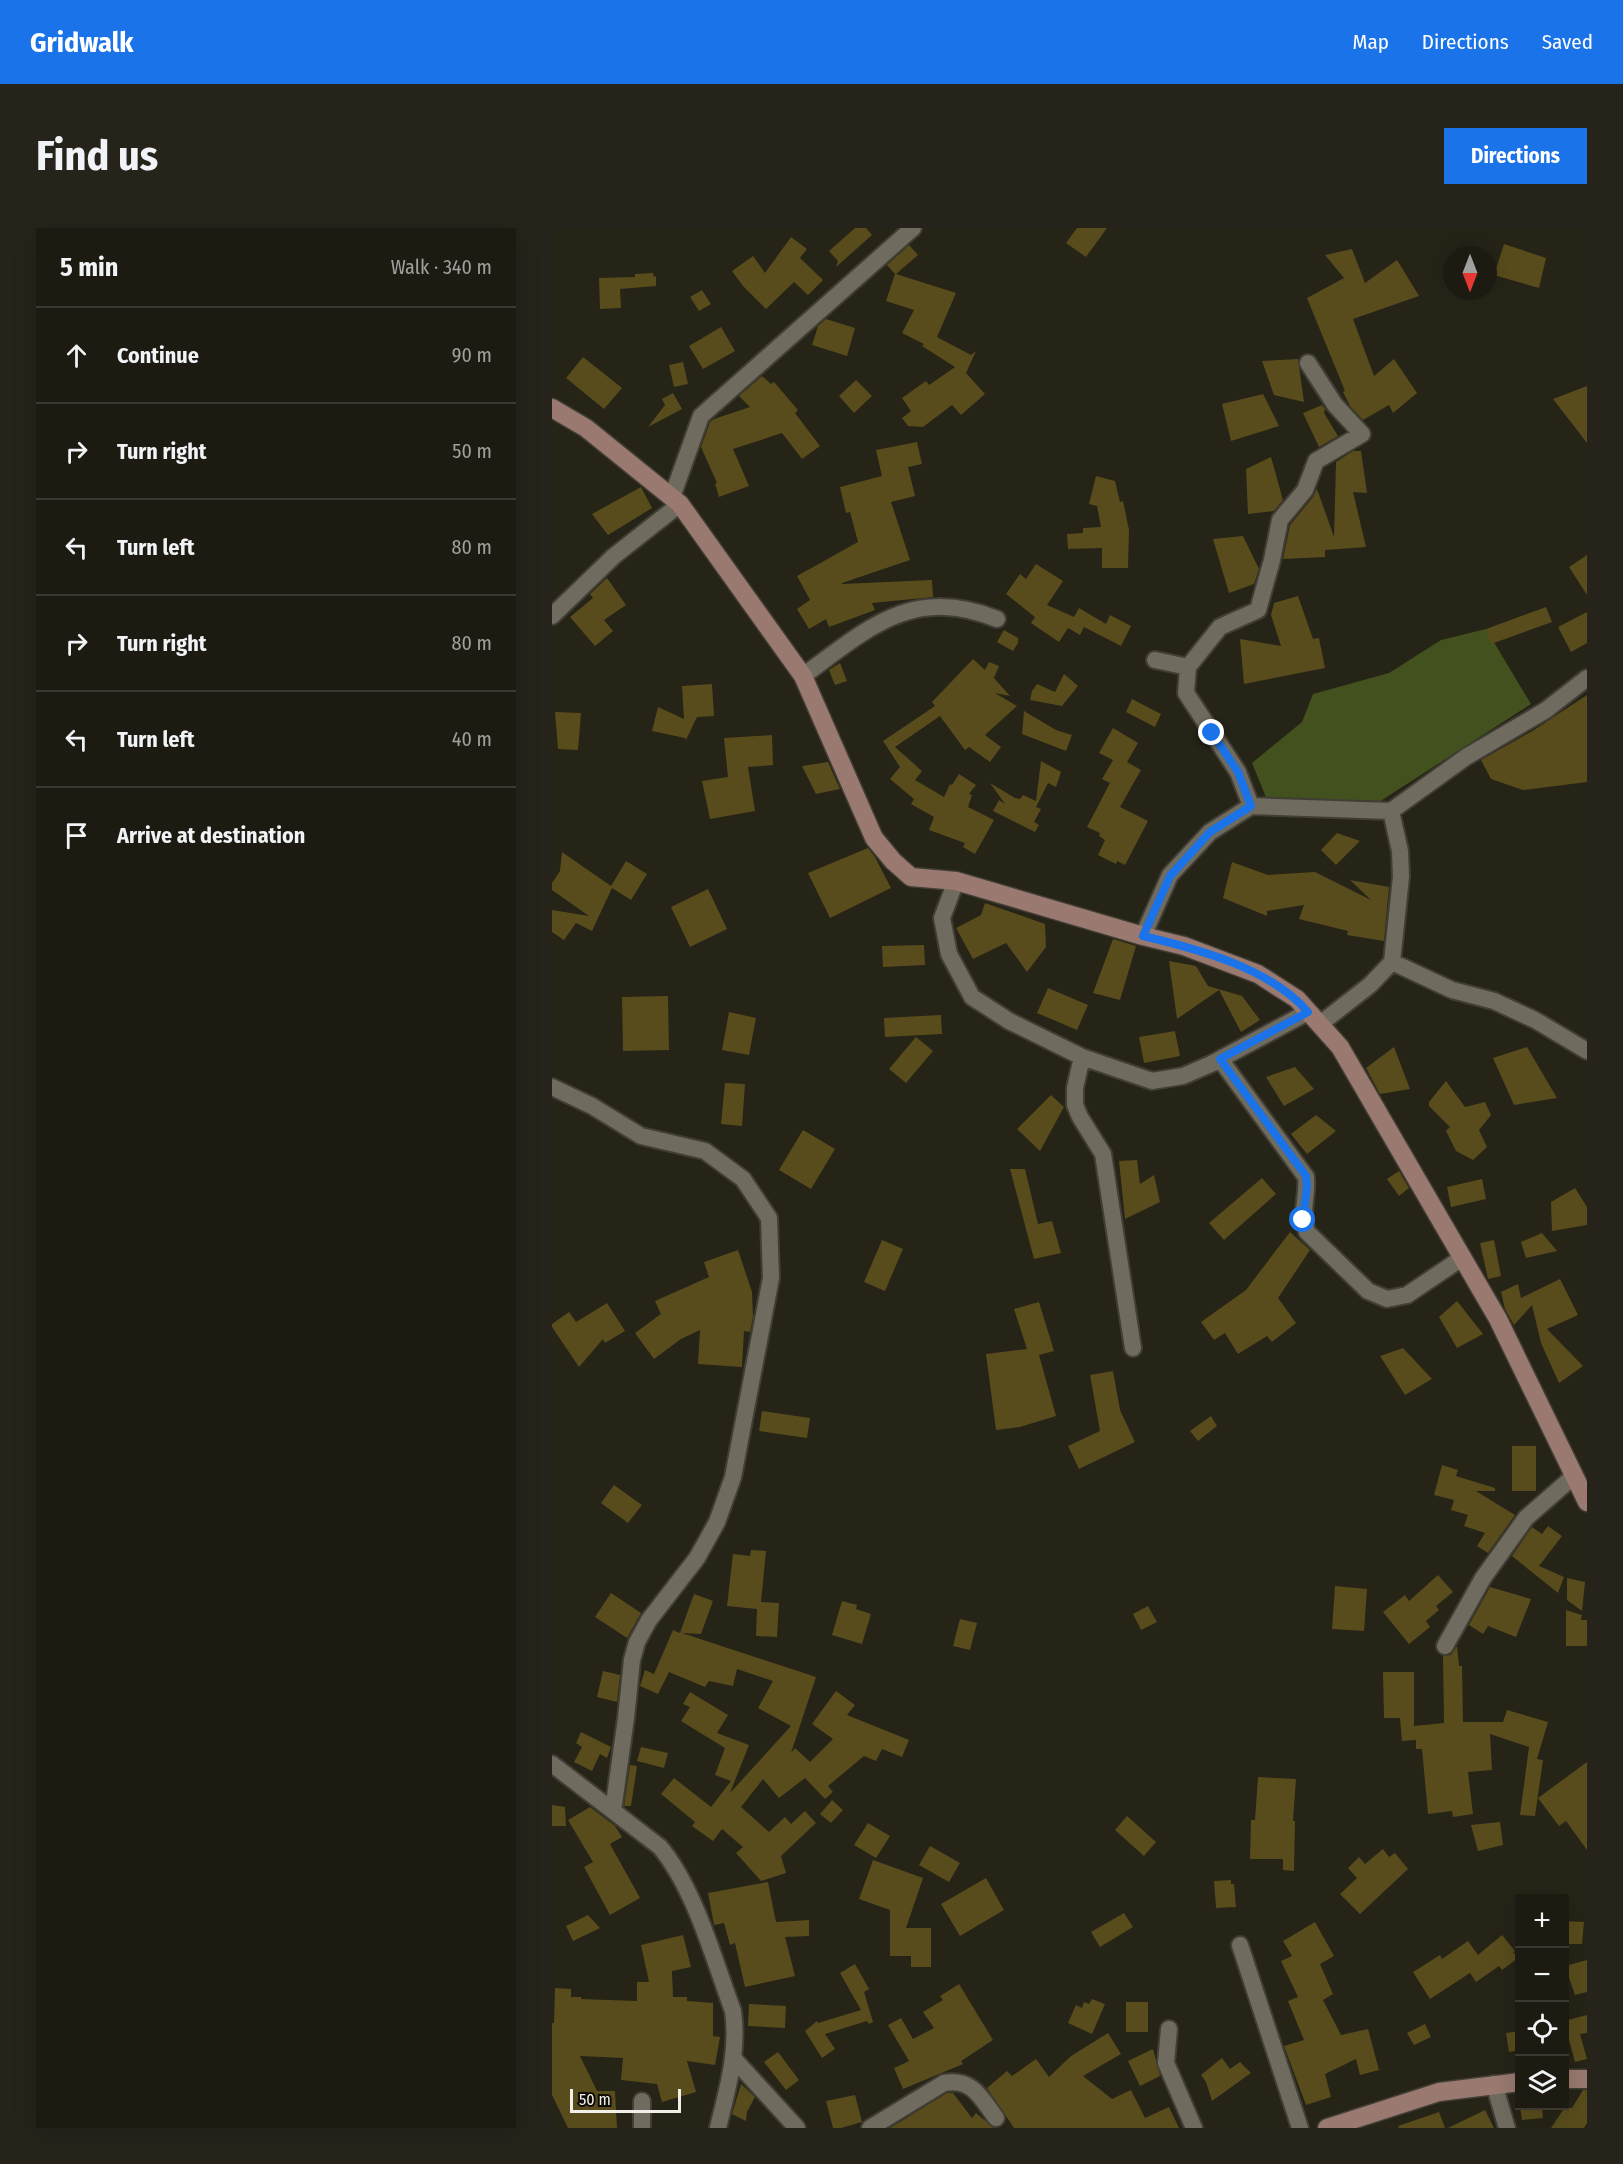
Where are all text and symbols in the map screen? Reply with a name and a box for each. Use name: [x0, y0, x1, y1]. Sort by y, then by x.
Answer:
text: Gridwalk: [30, 26, 134, 59]
text: Map: [1352, 29, 1389, 55]
text: Directions: [1422, 29, 1509, 55]
text: Saved: [1542, 29, 1593, 55]
button: Directions: [1444, 128, 1587, 184]
text: Find us: [36, 131, 158, 181]
north arrow: [1443, 246, 1497, 300]
text: 5 min: [60, 252, 118, 283]
text: Walk · 340 m: [391, 255, 492, 279]
icon: ahead: [60, 339, 93, 372]
text: Continue: [117, 342, 199, 369]
text: 90 m: [452, 343, 492, 367]
icon: right: [60, 435, 93, 468]
text: Turn right: [117, 438, 206, 465]
text: 50 m: [452, 439, 492, 463]
icon: left: [60, 531, 93, 564]
text: Turn left: [117, 534, 195, 561]
text: 80 m: [452, 535, 492, 559]
icon: right: [60, 627, 93, 660]
text: Turn right: [117, 630, 206, 657]
text: 80 m: [452, 631, 492, 655]
route end: [1198, 719, 1224, 745]
icon: left: [60, 723, 93, 756]
text: Turn left: [117, 726, 195, 753]
text: 40 m: [452, 727, 492, 751]
icon: arrive: [60, 819, 93, 852]
text: Arrive at destination: [117, 822, 305, 849]
route start: [1289, 1206, 1315, 1232]
map controls: [1515, 1894, 1569, 2110]
button: +: [1515, 1894, 1569, 1948]
button: −: [1515, 1948, 1569, 2002]
button: locate: [1515, 2002, 1569, 2056]
button: layers: [1515, 2056, 1569, 2110]
scale bar: [570, 2086, 681, 2114]
text: 50 m: [579, 2090, 611, 2109]

